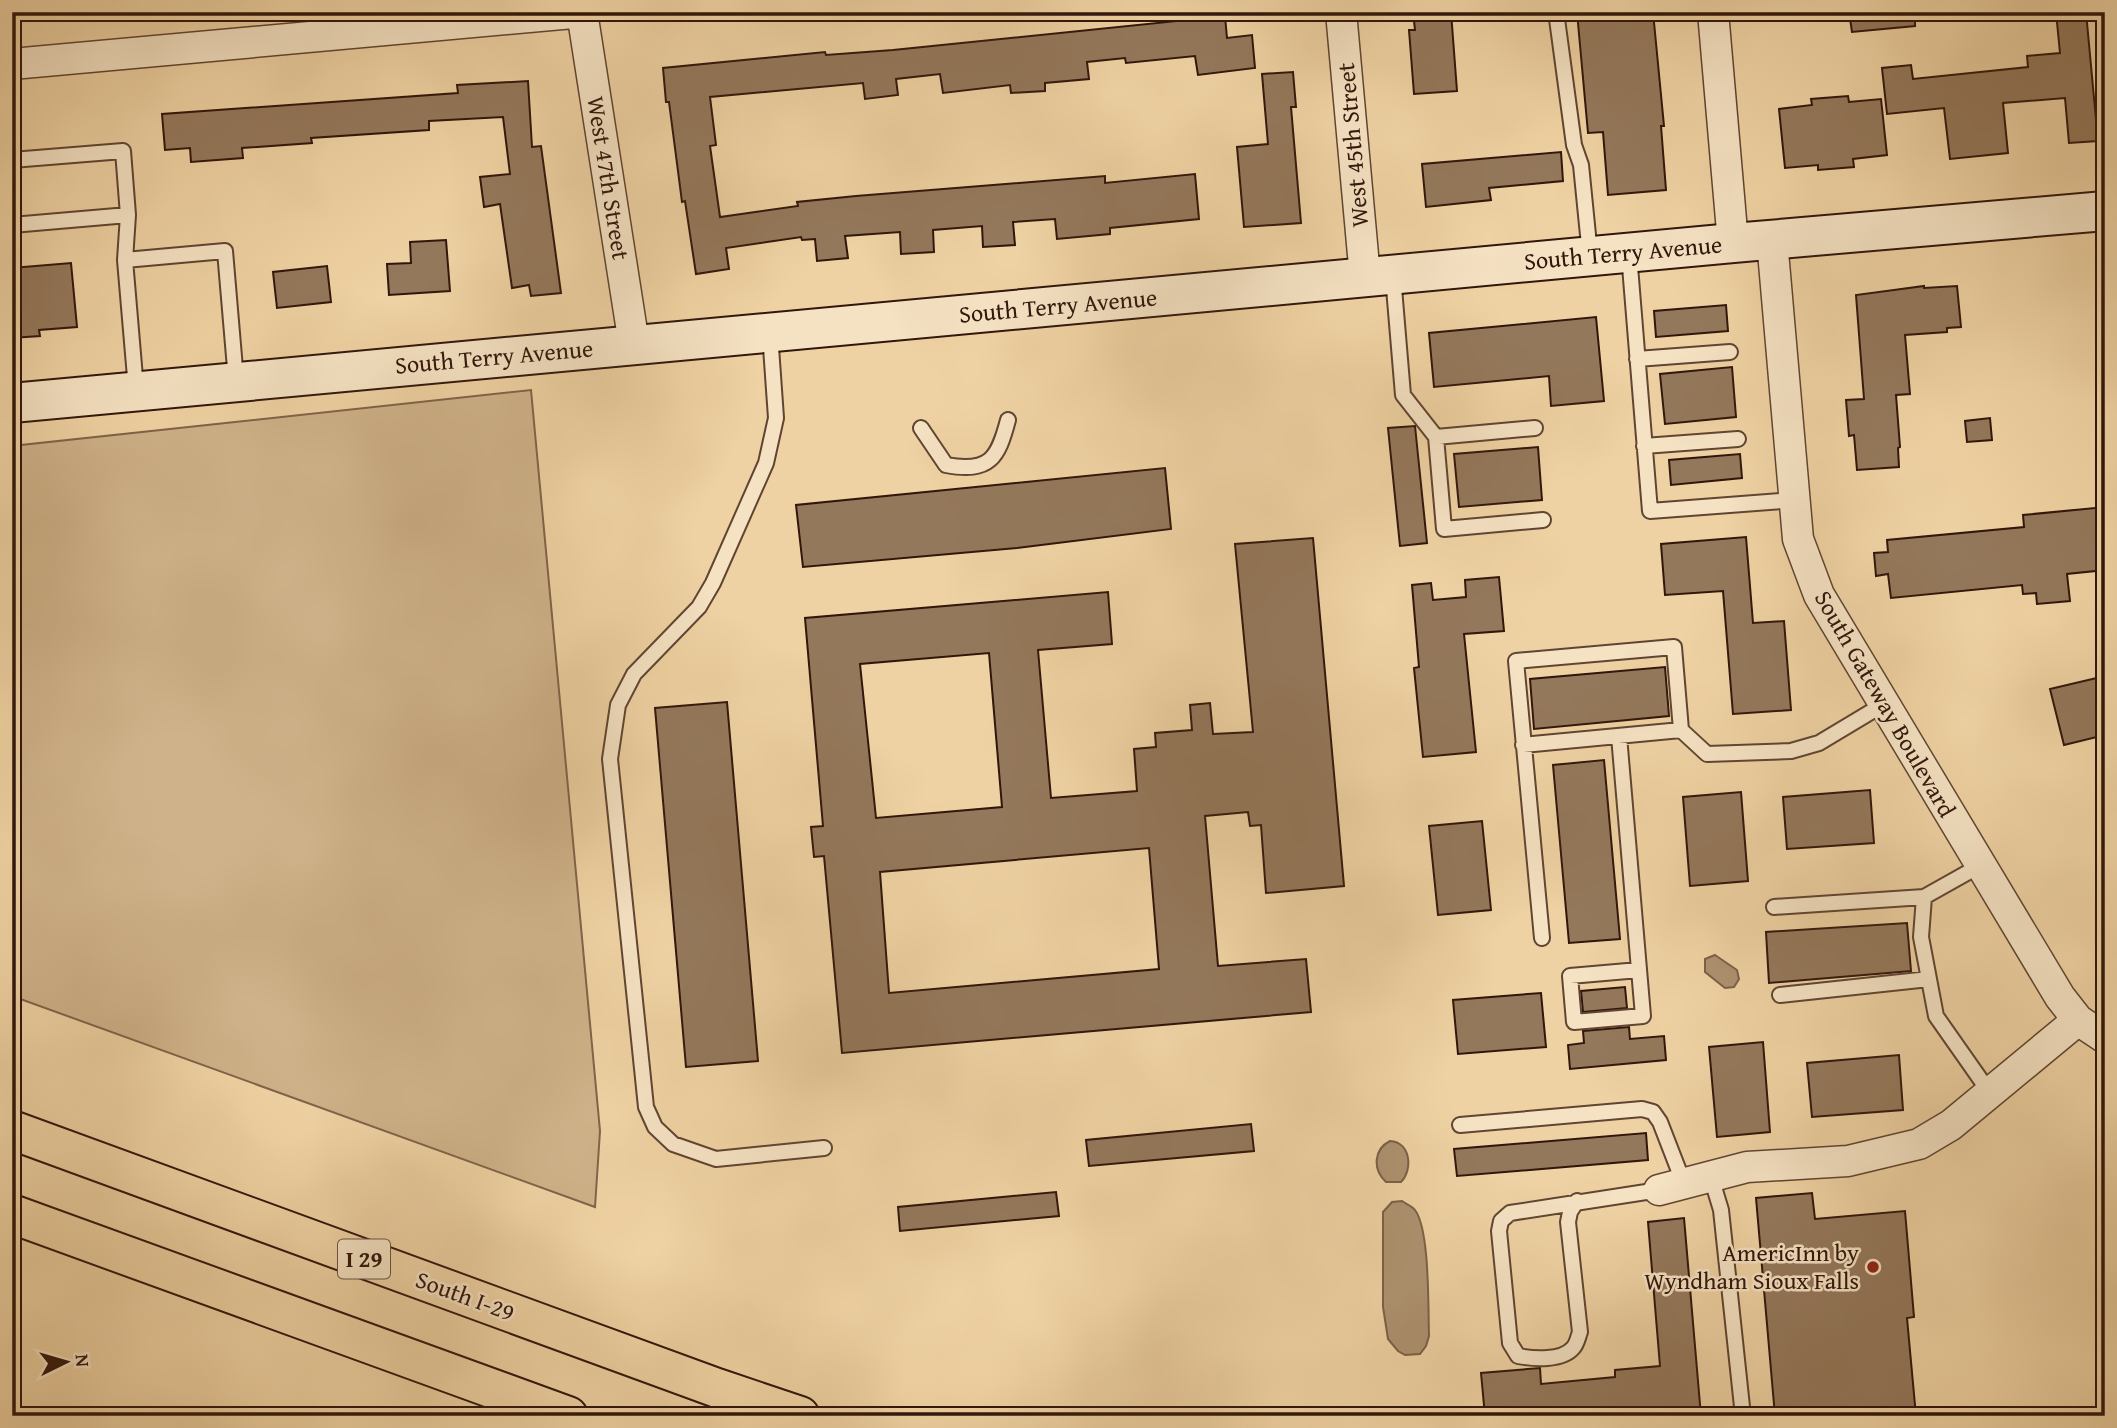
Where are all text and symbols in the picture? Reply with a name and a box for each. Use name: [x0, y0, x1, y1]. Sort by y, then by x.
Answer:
street label: West 45th Street: [1328, 61, 1377, 229]
street label: West 47th Street: [578, 94, 639, 263]
street label: South Terry Avenue: [1522, 226, 1723, 279]
street label: South Terry Avenue: [957, 279, 1158, 332]
street label: South Terry Avenue: [393, 330, 594, 383]
street label: South Gateway Boulevard: [1806, 584, 1965, 824]
place label: AmericInn by Wyndham Sioux Falls: [1644, 1235, 1859, 1298]
road number: I 29: [338, 1240, 390, 1278]
marker: AmericInn by Wyndham Sioux Falls: [1865, 1259, 1881, 1275]
street label: South I-29: [411, 1261, 520, 1330]
north arrow: [32, 1326, 102, 1396]
text: N: [68, 1353, 97, 1368]

